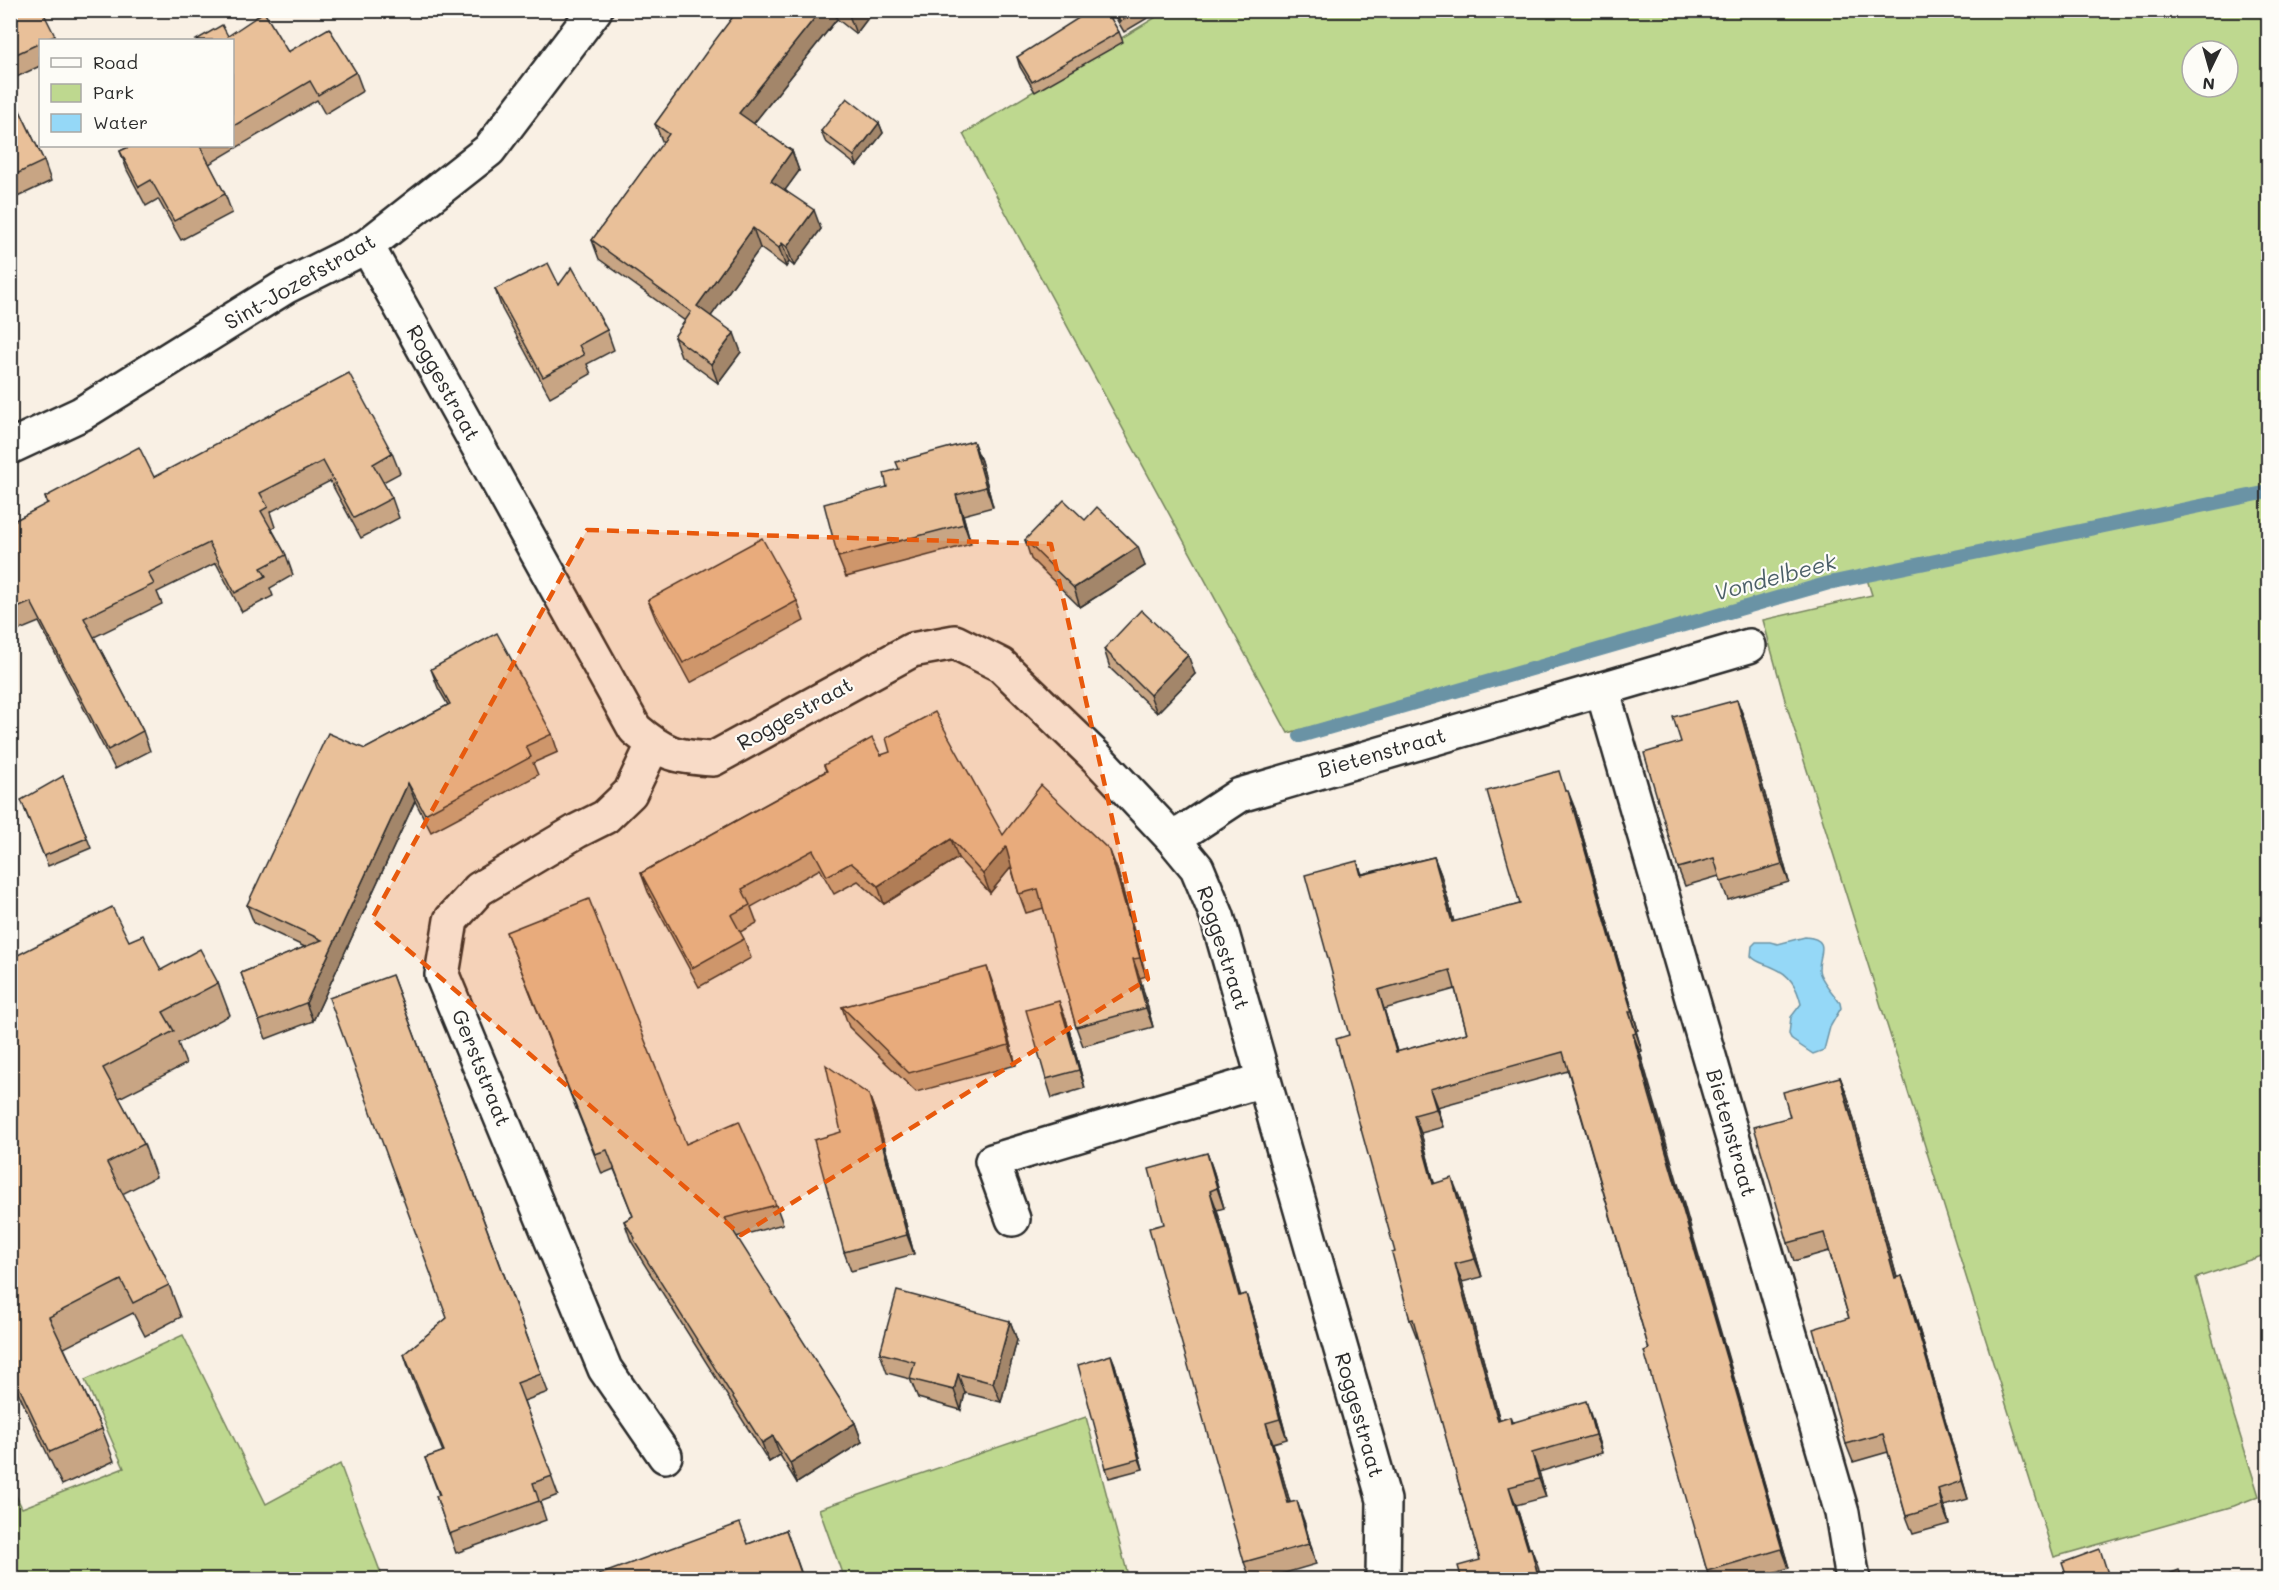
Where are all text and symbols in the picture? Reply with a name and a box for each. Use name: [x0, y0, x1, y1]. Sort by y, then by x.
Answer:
legend: [39, 39, 234, 147]
north arrow: [2180, 39, 2240, 99]
text: Road: [93, 50, 138, 74]
text: N: [2202, 73, 2216, 95]
text: Park: [93, 80, 134, 104]
text: Water: [93, 110, 148, 134]
street label: Sint-Jozefstraat: [219, 226, 380, 335]
street label: Roggestraat: [401, 319, 487, 445]
water label: Vondelbeek: [1710, 546, 1841, 607]
street label: Roggestraat: [731, 670, 857, 756]
street label: Bietenstraat: [1315, 720, 1449, 783]
street label: Roggestraat: [1192, 882, 1257, 1013]
street label: Gerststraat: [447, 1005, 518, 1130]
street label: Bietenstraat: [1701, 1066, 1764, 1200]
street label: Roggestraat: [1330, 1349, 1391, 1480]

